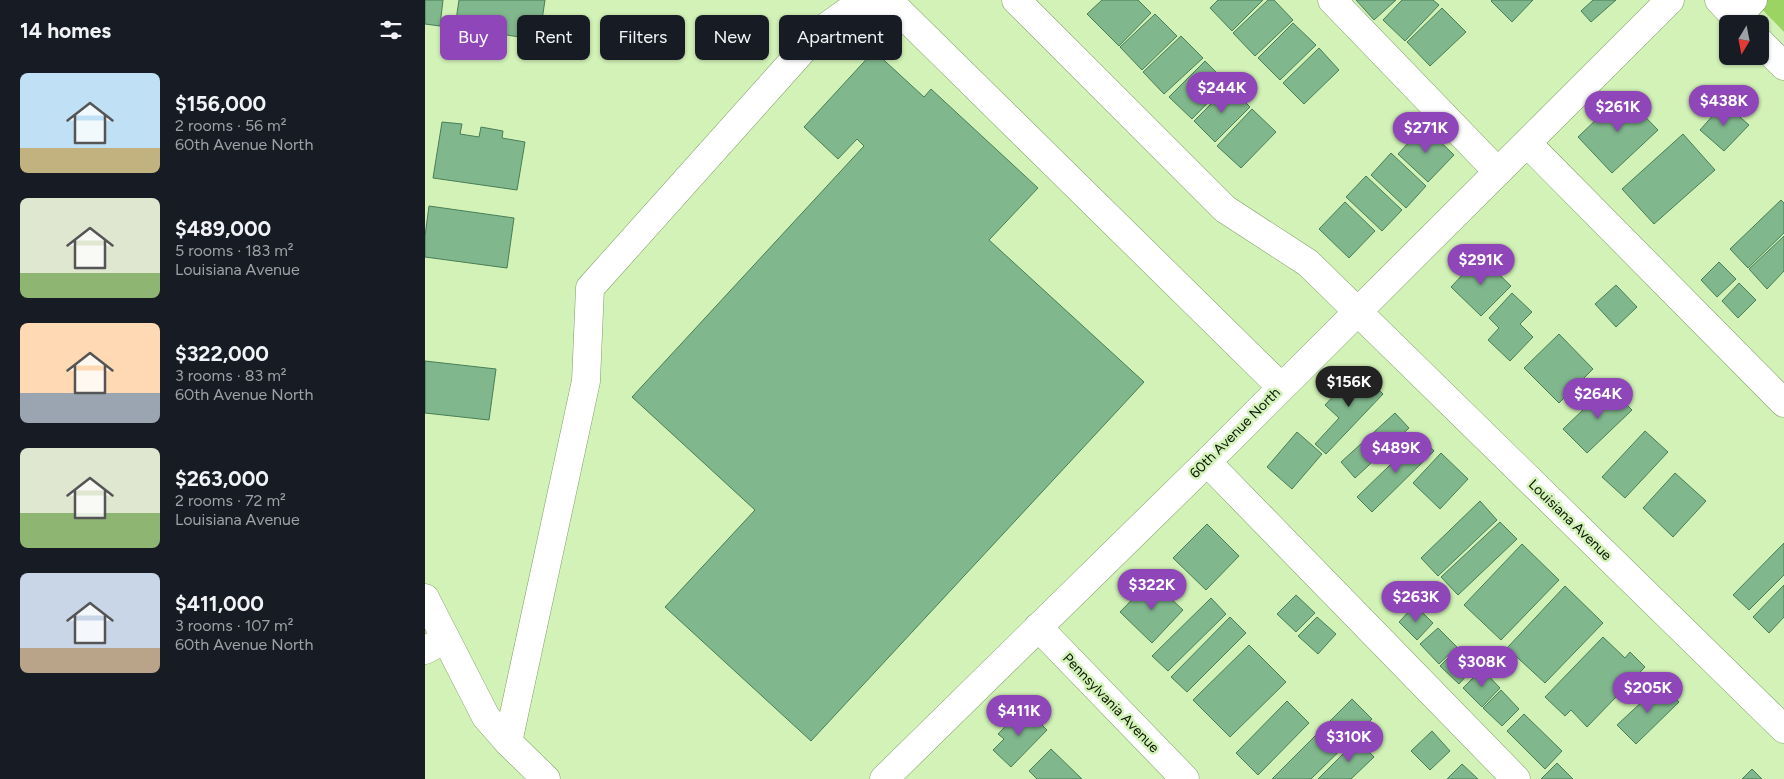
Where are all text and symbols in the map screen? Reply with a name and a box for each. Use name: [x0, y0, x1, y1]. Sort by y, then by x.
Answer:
chip: Buy: [440, 15, 507, 60]
chip: Rent: [517, 15, 590, 60]
chip: Filters: [600, 15, 685, 60]
chip: New: [695, 15, 769, 60]
chip: Apartment: [779, 15, 902, 60]
north arrow: [1719, 15, 1769, 65]
map controls: [1719, 15, 1769, 65]
icon: filters: [377, 16, 405, 44]
text: 14 homes: [20, 18, 111, 43]
pin: $244K: [1187, 72, 1257, 114]
text: $244K: [1197, 78, 1247, 97]
pin: $438K: [1689, 84, 1759, 127]
pin: $261K: [1583, 90, 1653, 133]
text: $156,000: [175, 91, 266, 116]
text: $438K: [1700, 91, 1748, 110]
icon: home: [60, 93, 120, 153]
text: $261K: [1596, 97, 1640, 116]
pin: $271K: [1391, 112, 1461, 154]
text: 2 rooms · 56 m²: [175, 116, 287, 135]
text: $271K: [1404, 118, 1448, 137]
text: 60th Avenue North: [175, 135, 313, 154]
text: $489,000: [175, 216, 271, 241]
icon: home: [60, 218, 120, 278]
text: 5 rooms · 183 m²: [175, 241, 294, 260]
pin: $291K: [1446, 244, 1516, 286]
text: $291K: [1459, 250, 1503, 269]
text: Louisiana Avenue: [175, 260, 300, 279]
text: $322,000: [175, 341, 269, 366]
icon: home: [60, 343, 120, 403]
text: 3 rooms · 83 m²: [175, 366, 287, 385]
pin: $156K: [1314, 366, 1384, 408]
text: $156K: [1327, 372, 1371, 391]
pin: $264K: [1563, 378, 1633, 420]
street label: 60th Avenue North: [1186, 384, 1284, 482]
text: $264K: [1574, 384, 1622, 403]
text: 60th Avenue North: [175, 385, 313, 404]
pin: $489K: [1361, 432, 1431, 474]
text: $489K: [1372, 438, 1420, 457]
text: $263,000: [175, 466, 269, 491]
icon: home: [60, 468, 120, 528]
street label: Louisiana Avenue: [1525, 476, 1615, 564]
text: 2 rooms · 72 m²: [175, 491, 286, 510]
text: Louisiana Avenue: [175, 510, 300, 529]
pin: $322K: [1117, 568, 1187, 611]
text: $322K: [1129, 575, 1175, 594]
pin: $263K: [1381, 580, 1451, 623]
text: $263K: [1393, 587, 1439, 606]
text: $411,000: [175, 591, 264, 616]
icon: home: [60, 593, 120, 653]
text: 3 rooms · 107 m²: [175, 616, 293, 635]
text: 60th Avenue North: [175, 635, 313, 654]
pin: $308K: [1447, 646, 1517, 688]
street label: Pennsylvania Avenue: [1059, 650, 1163, 756]
text: $308K: [1458, 652, 1506, 671]
pin: $205K: [1613, 672, 1683, 714]
text: $205K: [1624, 678, 1672, 697]
pin: $411K: [984, 694, 1054, 737]
text: $411K: [997, 701, 1041, 720]
pin: $310K: [1314, 720, 1384, 763]
text: $310K: [1326, 727, 1372, 746]

